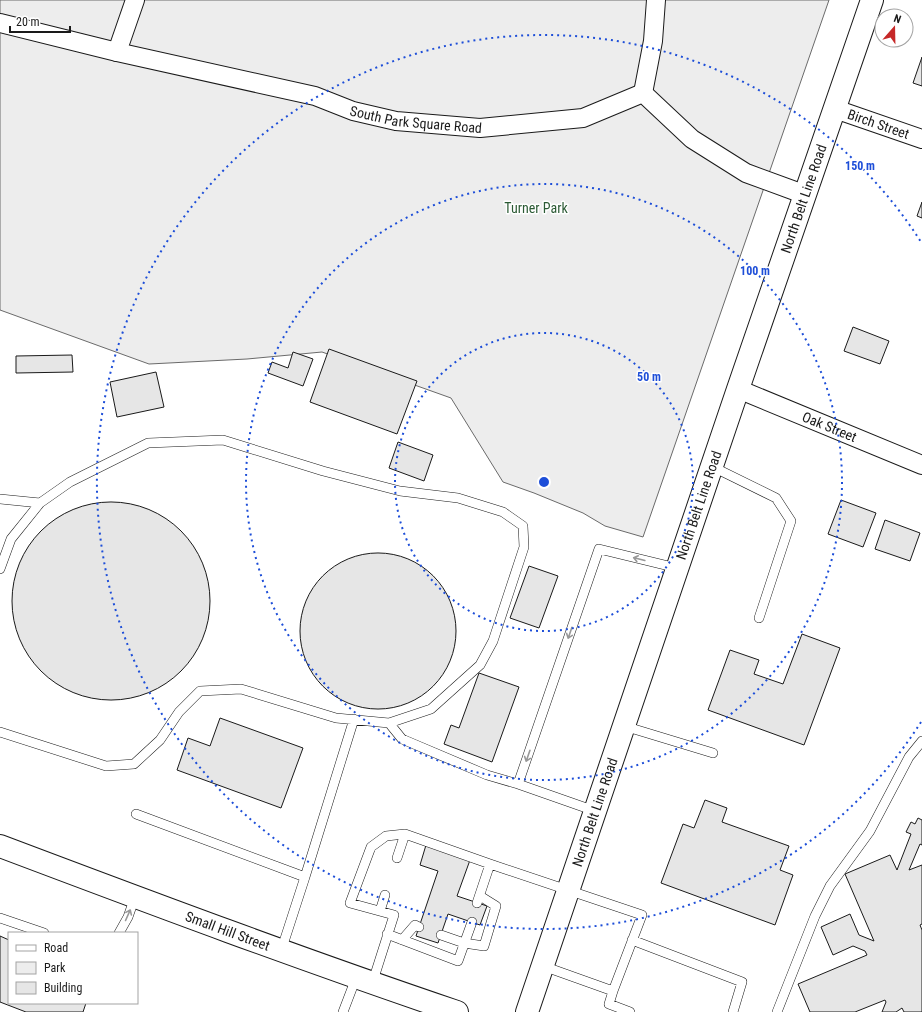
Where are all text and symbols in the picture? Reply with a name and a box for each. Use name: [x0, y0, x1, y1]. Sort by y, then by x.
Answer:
scale bar: [10, 8, 70, 34]
north arrow: [874, 8, 914, 48]
text: N: [892, 12, 903, 26]
text: 20 m: [16, 15, 40, 29]
street label: South Park Square Road: [348, 103, 483, 136]
street label: Birch Street: [845, 106, 911, 142]
street label: North Belt Line Road: [777, 142, 830, 255]
text: 150 m: [845, 159, 875, 173]
park label: Turner Park: [504, 200, 568, 216]
text: 100 m: [740, 264, 770, 278]
text: 50 m: [637, 370, 661, 384]
street label: Oak Street: [800, 408, 859, 445]
street label: North Belt Line Road: [673, 449, 724, 562]
centre of rings: [537, 475, 551, 489]
one-way arrow: [633, 554, 646, 562]
one-way arrow: [566, 626, 573, 639]
one-way arrow: [523, 749, 531, 761]
street label: North Belt Line Road: [569, 756, 621, 869]
street label: Small Hill Street: [183, 908, 272, 954]
one-way arrow: [125, 910, 132, 922]
legend: [8, 932, 138, 1004]
text: Road: [44, 941, 68, 955]
text: Park: [44, 961, 66, 975]
text: Building: [44, 981, 82, 995]

